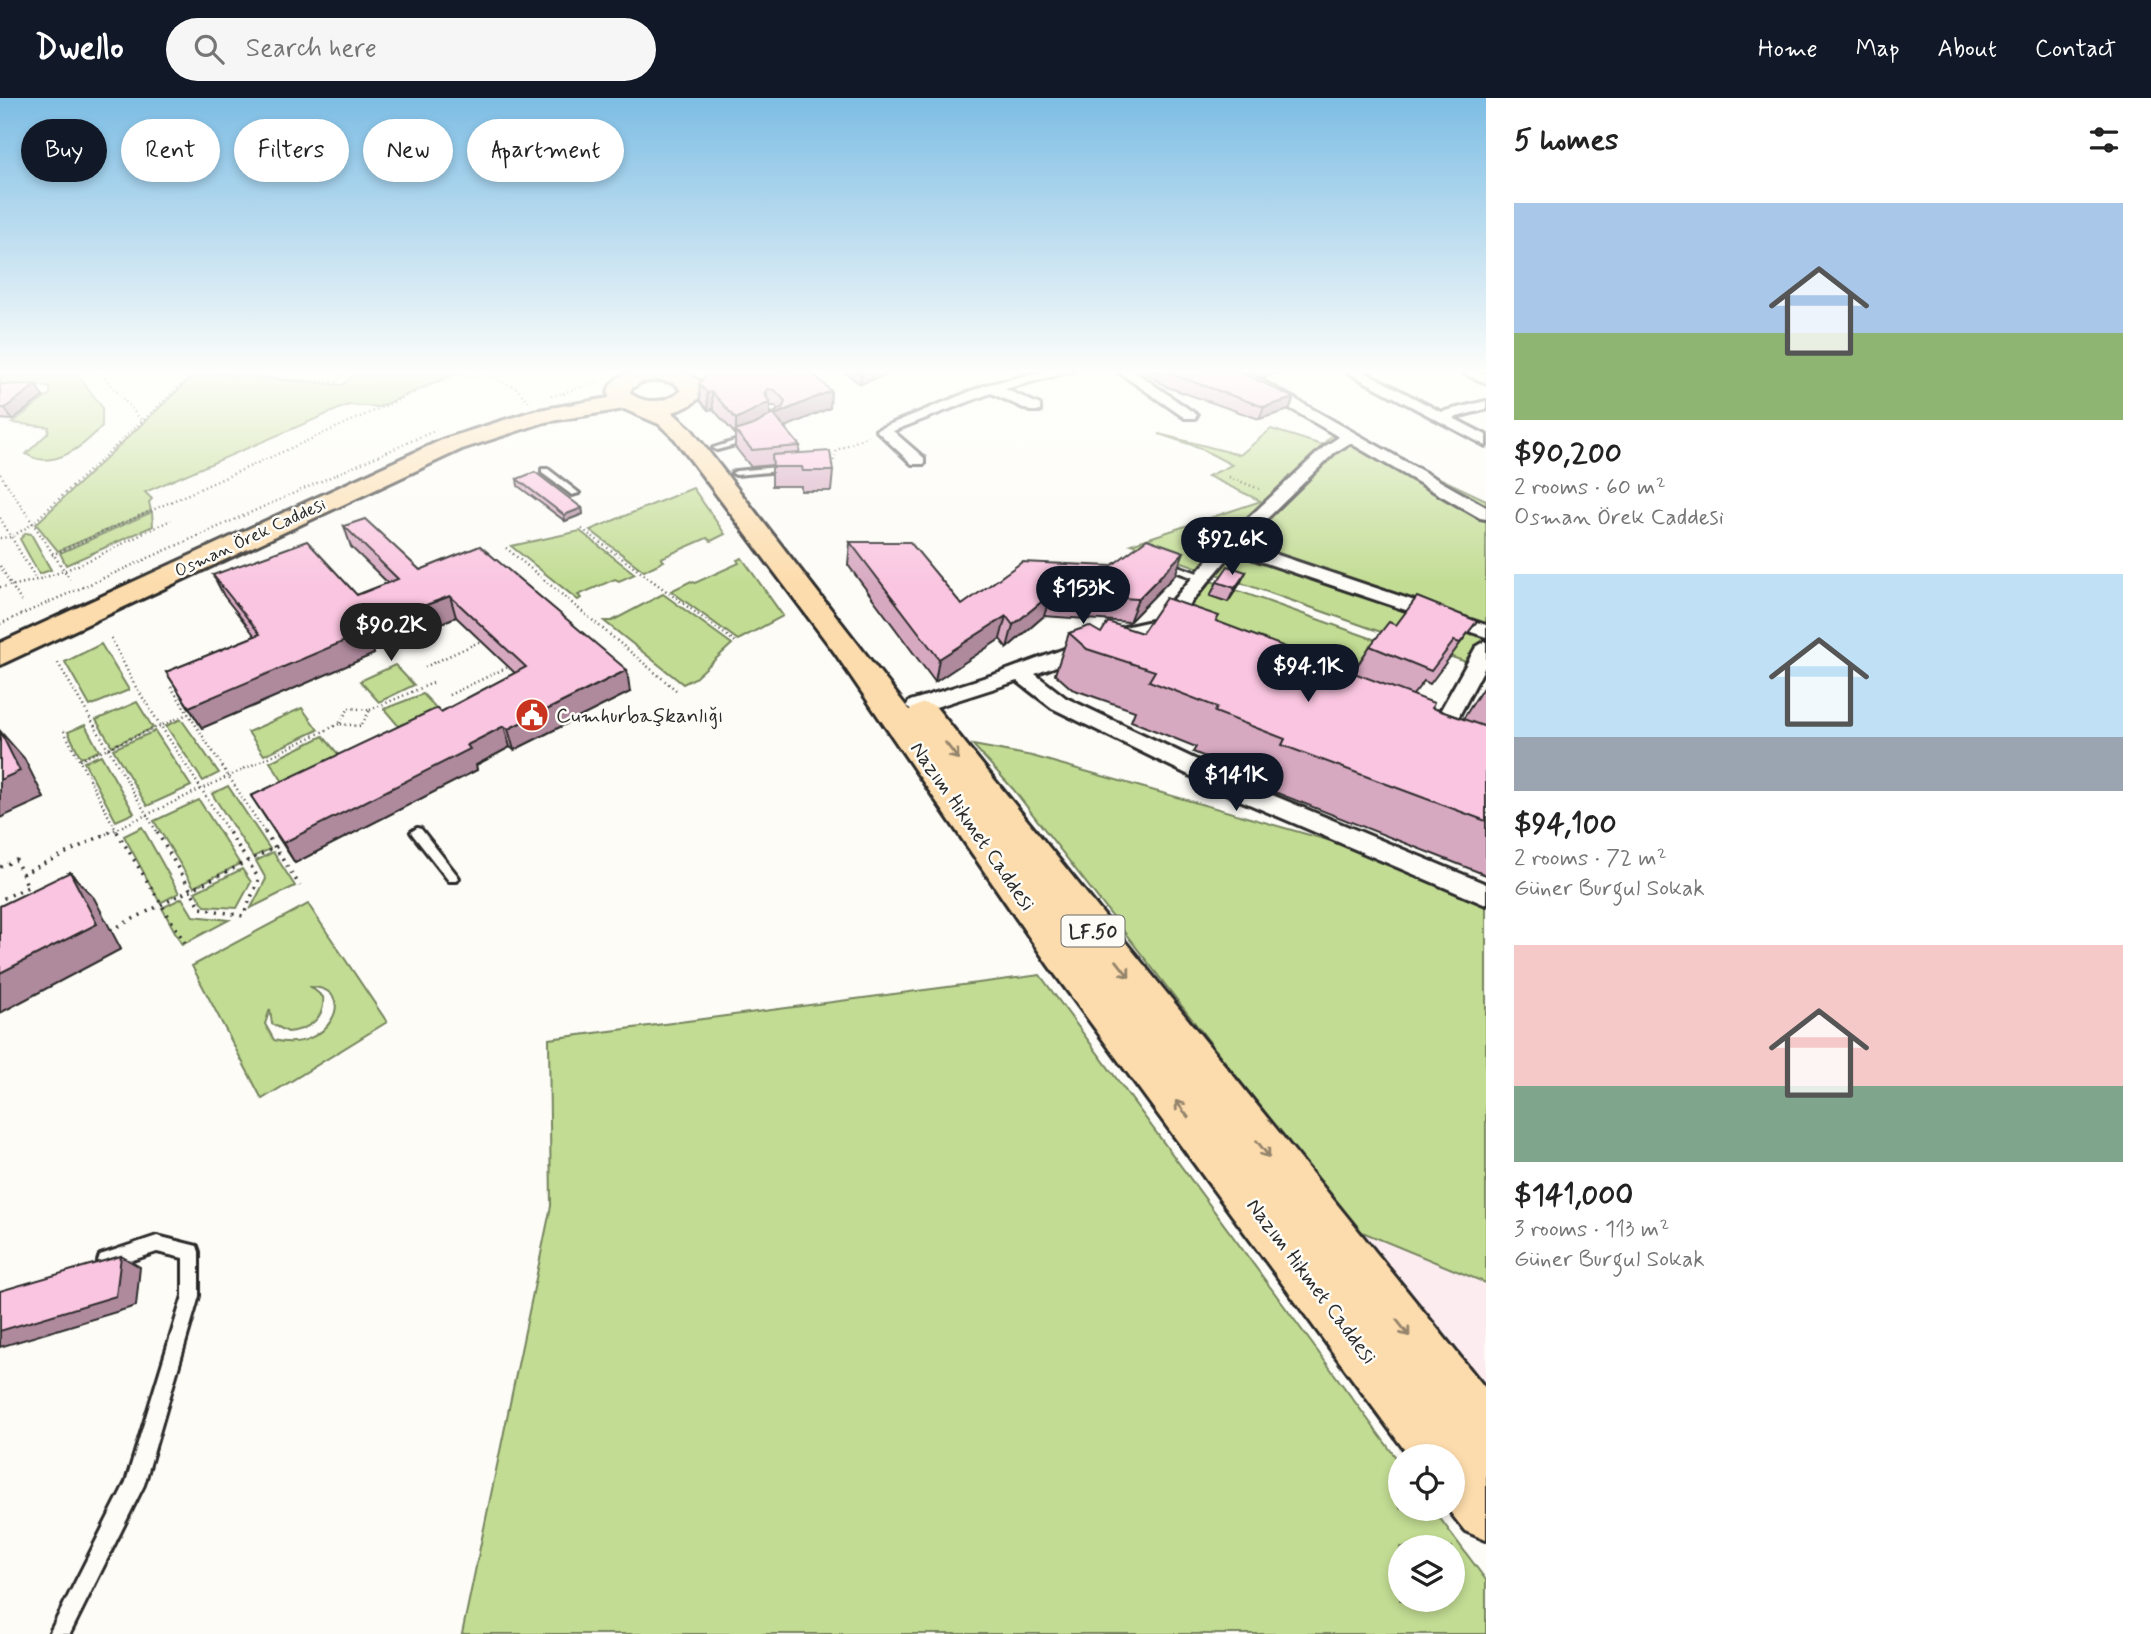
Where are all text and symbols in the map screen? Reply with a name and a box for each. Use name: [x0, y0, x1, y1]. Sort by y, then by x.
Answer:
search box: [166, 18, 656, 81]
text: Dwello: [35, 27, 124, 71]
icon: search: [190, 30, 228, 68]
text: Search here: [246, 32, 377, 66]
text: Home: [1758, 34, 1818, 65]
text: Map: [1856, 34, 1900, 65]
text: About: [1938, 34, 1997, 65]
text: Contact: [2035, 34, 2116, 65]
chip: Buy: [21, 119, 107, 182]
chip: Rent: [121, 119, 220, 182]
chip: Filters: [234, 119, 349, 182]
chip: New: [363, 119, 453, 182]
chip: Apartment: [467, 119, 624, 182]
text: 5 homes: [1514, 121, 1619, 160]
icon: filters: [2085, 121, 2123, 159]
icon: home: [1756, 248, 1882, 374]
text: $90,200: [1514, 434, 1622, 473]
text: 2 rooms · 60 m²: [1514, 473, 1666, 503]
street label: Osman Örek Caddesi: [171, 492, 330, 583]
text: Osman Örek Caddesi: [1514, 503, 1724, 533]
pin: $92.6K: [1175, 518, 1289, 577]
text: $92.6K: [1197, 525, 1267, 555]
pin: $153K: [1034, 566, 1132, 626]
text: $153K: [1052, 574, 1114, 604]
pin: $90.2K: [334, 603, 448, 663]
text: $90.2K: [356, 611, 426, 641]
icon: home: [1756, 619, 1882, 745]
pin: $94.1K: [1251, 644, 1365, 704]
text: $94.1K: [1273, 652, 1343, 682]
public building icon: Cumhurbaşkanlığı: [513, 696, 551, 734]
place label: Cumhurbaşkanlığı: [556, 702, 724, 730]
street label: Nazım Hikmet Caddesi: [903, 736, 1041, 917]
one-way arrow: [945, 742, 960, 760]
pin: $141K: [1187, 754, 1285, 813]
text: $141K: [1205, 761, 1267, 791]
text: $94,100: [1514, 805, 1617, 844]
text: 2 rooms · 72 m²: [1514, 844, 1667, 874]
text: Güner Burgul Sokak: [1514, 874, 1705, 904]
road number: LF.50: [1062, 916, 1124, 946]
one-way arrow: [1115, 960, 1130, 978]
icon: home: [1756, 990, 1882, 1116]
one-way arrow: [1174, 1100, 1189, 1118]
one-way arrow: [1255, 1139, 1270, 1157]
text: $141,000: [1514, 1176, 1633, 1215]
street label: Nazım Hikmet Caddesi: [1240, 1193, 1383, 1370]
text: 3 rooms · 113 m²: [1514, 1215, 1669, 1245]
text: Güner Burgul Sokak: [1514, 1245, 1705, 1275]
one-way arrow: [1395, 1318, 1410, 1337]
map controls: [1388, 1444, 1465, 1612]
button: locate: [1388, 1444, 1465, 1521]
button: layers: [1388, 1535, 1465, 1612]

